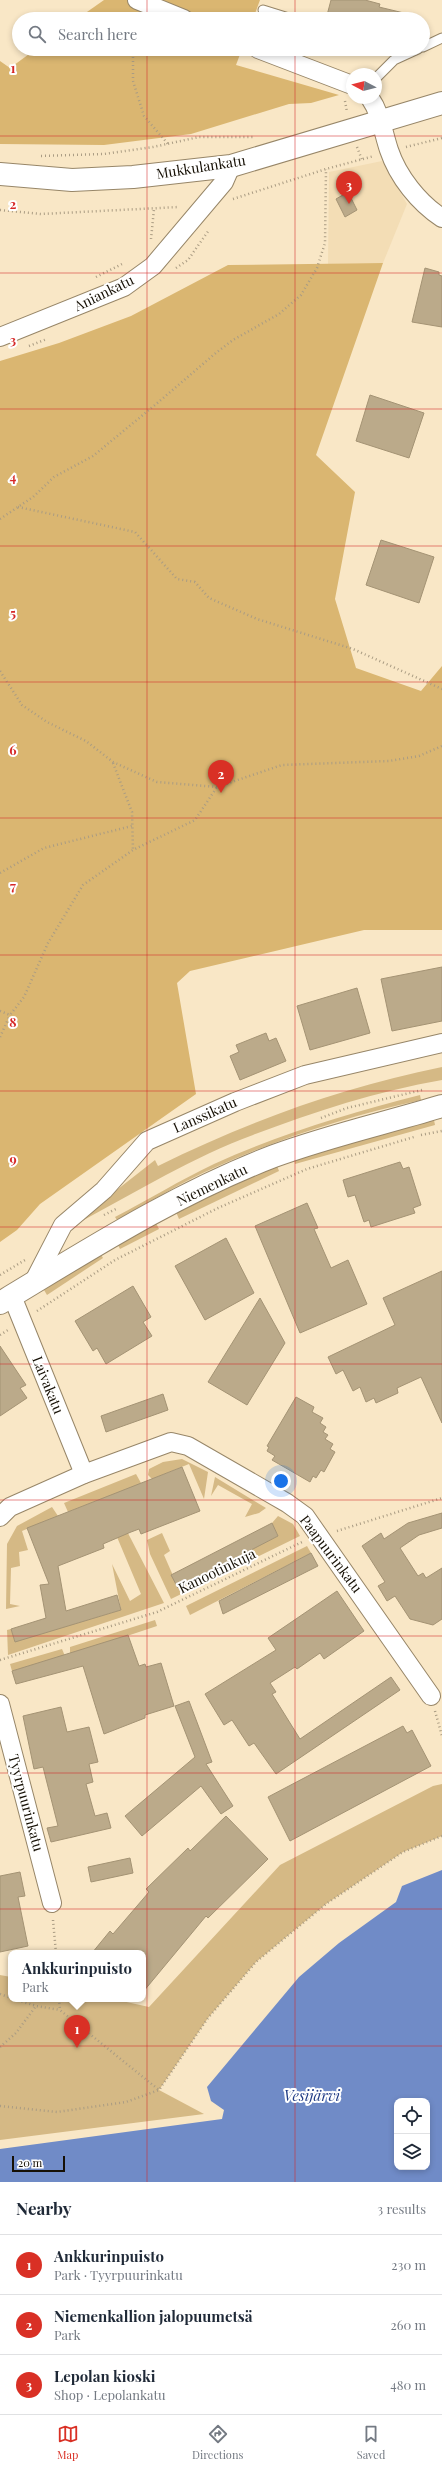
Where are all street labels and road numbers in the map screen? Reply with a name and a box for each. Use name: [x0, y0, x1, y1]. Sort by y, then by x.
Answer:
street label: Mukkulankatu: [155, 150, 247, 183]
street label: Aniankatu: [70, 270, 137, 316]
street label: Lanssikatu: [170, 1092, 240, 1137]
street label: Niemenkatu: [173, 1159, 250, 1210]
street label: Laivakatu: [28, 1353, 69, 1416]
street label: Paapuurinkatu: [296, 1511, 367, 1596]
street label: Kanootinkuja: [175, 1544, 259, 1597]
street label: Tyyrpuurinkatu: [4, 1752, 49, 1854]

